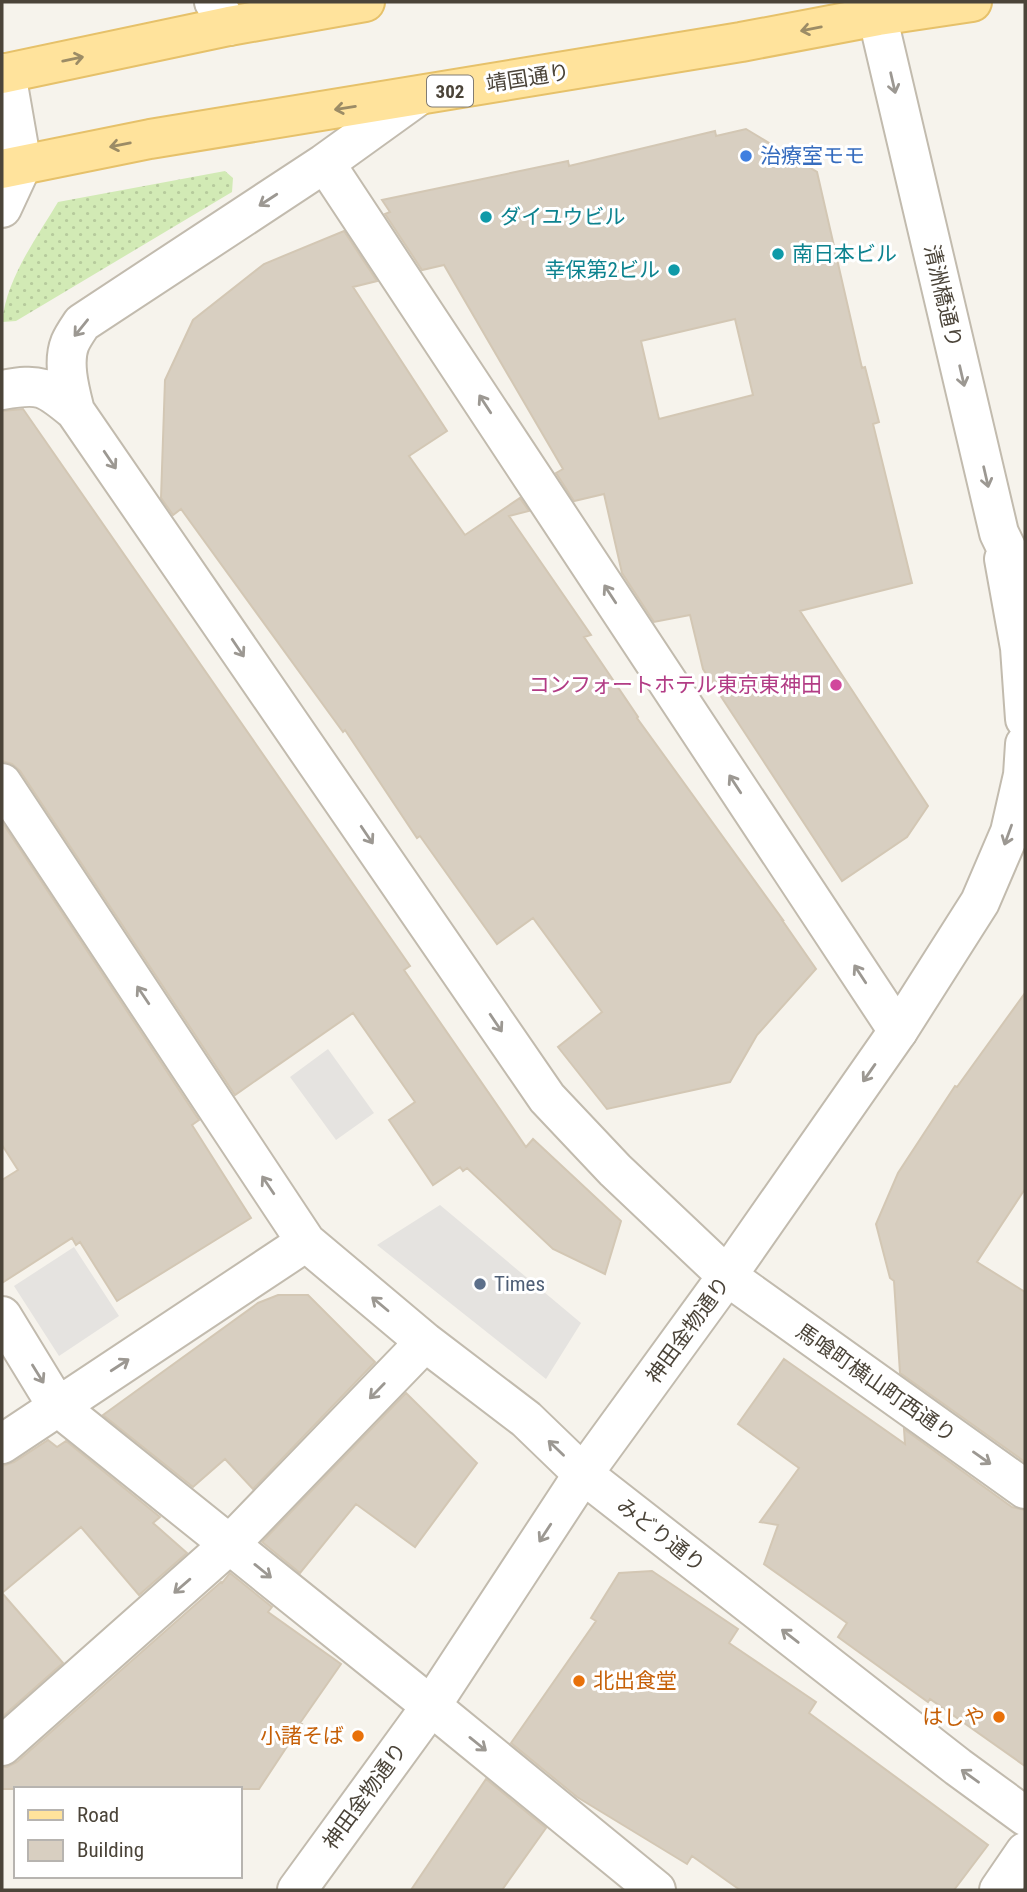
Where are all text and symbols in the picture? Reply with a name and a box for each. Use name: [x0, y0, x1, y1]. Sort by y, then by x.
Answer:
one-way arrow: [800, 23, 822, 36]
one-way arrow: [61, 52, 84, 66]
street label: 靖国通り: [485, 60, 571, 96]
one-way arrow: [887, 71, 900, 94]
road number: 302: [427, 76, 473, 106]
one-way arrow: [334, 102, 357, 115]
one-way arrow: [109, 139, 132, 153]
place label: 治療室モモ: [760, 144, 865, 168]
marker: 治療室モモ: [738, 148, 754, 164]
one-way arrow: [259, 194, 279, 208]
place label: ダイユウビル: [500, 205, 626, 229]
marker: ダイユウビル: [478, 209, 494, 225]
place label: 南日本ビル: [792, 242, 897, 266]
street label: 清洲橋通り: [919, 242, 967, 350]
marker: 南日本ビル: [770, 246, 786, 262]
place label: 幸保第2ビル: [545, 258, 660, 282]
marker: 幸保第2ビル: [666, 262, 682, 278]
one-way arrow: [73, 319, 89, 337]
one-way arrow: [956, 364, 969, 387]
one-way arrow: [477, 395, 492, 414]
one-way arrow: [103, 450, 117, 469]
one-way arrow: [980, 466, 993, 488]
one-way arrow: [602, 585, 617, 604]
one-way arrow: [231, 637, 245, 657]
place label: コンフォートホテル東京東神田: [529, 673, 822, 697]
marker: コンフォートホテル東京東神田: [828, 677, 844, 693]
one-way arrow: [728, 775, 742, 794]
one-way arrow: [1001, 824, 1013, 846]
one-way arrow: [360, 825, 374, 844]
one-way arrow: [853, 965, 867, 984]
one-way arrow: [135, 986, 149, 1006]
one-way arrow: [489, 1013, 503, 1032]
one-way arrow: [862, 1063, 876, 1082]
one-way arrow: [261, 1176, 276, 1195]
place label: Times: [494, 1272, 545, 1296]
street label: 神田金物通り: [641, 1272, 735, 1388]
marker: Times: [472, 1276, 488, 1292]
one-way arrow: [371, 1296, 389, 1312]
street label: 馬喰町横山町西通り: [792, 1319, 960, 1447]
one-way arrow: [109, 1358, 129, 1372]
one-way arrow: [31, 1363, 45, 1383]
one-way arrow: [369, 1382, 386, 1399]
one-way arrow: [547, 1440, 564, 1457]
one-way arrow: [972, 1451, 991, 1465]
street label: みどり通り: [612, 1493, 710, 1577]
one-way arrow: [537, 1522, 551, 1542]
one-way arrow: [253, 1563, 271, 1578]
one-way arrow: [174, 1578, 191, 1595]
one-way arrow: [782, 1629, 800, 1644]
place label: 北出食堂: [593, 1669, 677, 1693]
marker: 北出食堂: [571, 1673, 587, 1689]
place label: はしや: [922, 1705, 985, 1729]
marker: はしや: [991, 1709, 1007, 1725]
place label: 小諸そば: [260, 1724, 344, 1748]
marker: 小諸そば: [350, 1728, 366, 1744]
one-way arrow: [469, 1736, 487, 1752]
street label: 神田金物通り: [318, 1738, 412, 1854]
one-way arrow: [961, 1769, 980, 1783]
legend: [14, 1787, 242, 1878]
text: Road: [77, 1803, 119, 1827]
text: Building: [77, 1838, 144, 1862]

